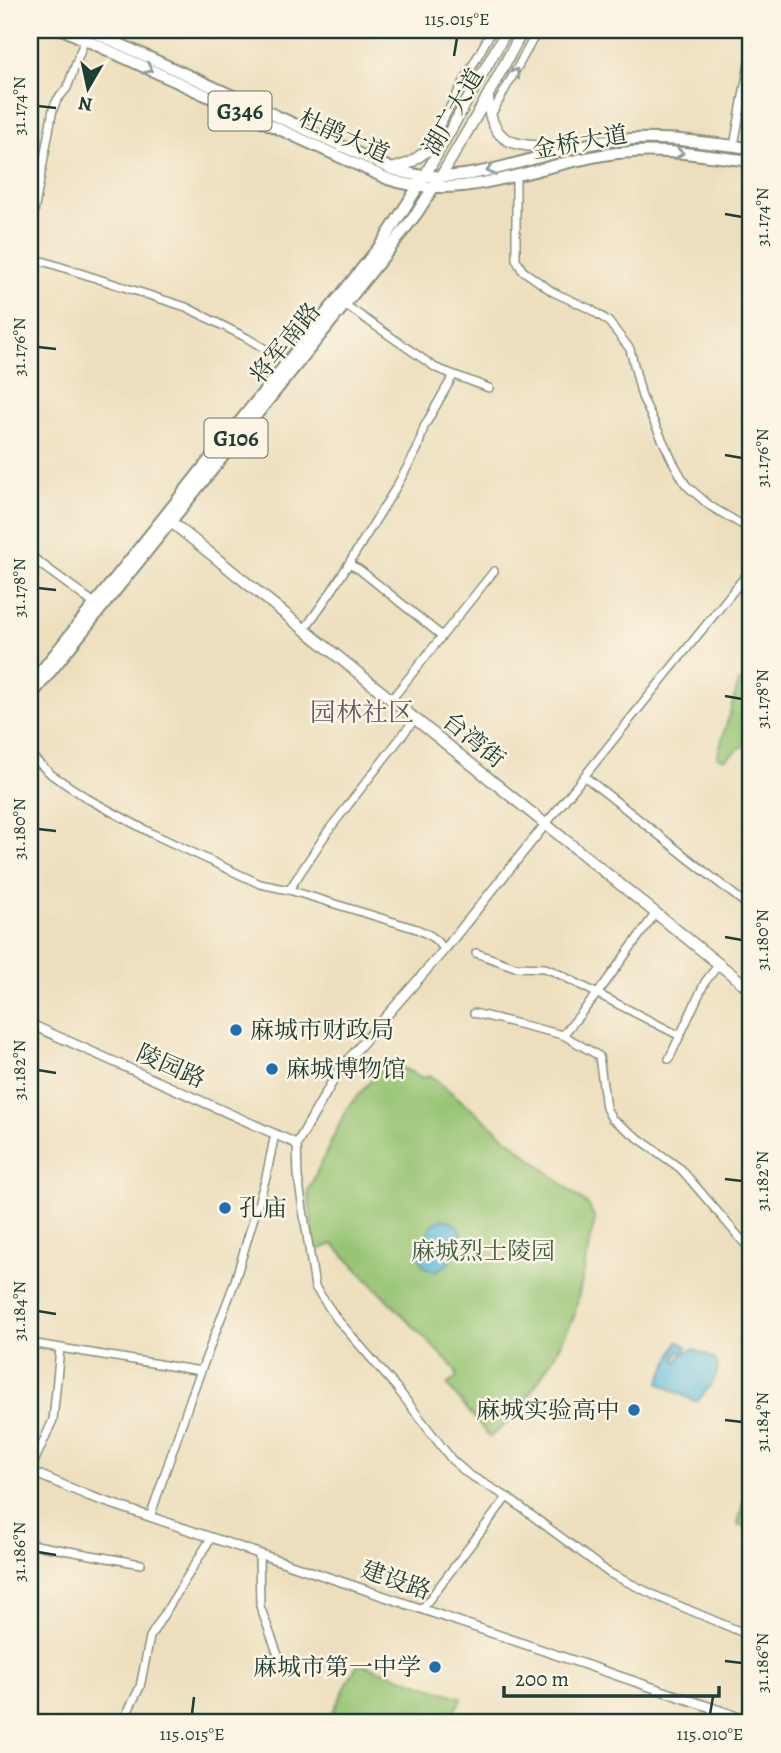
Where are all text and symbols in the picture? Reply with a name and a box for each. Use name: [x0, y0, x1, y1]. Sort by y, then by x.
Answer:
text: 115.015°E: [424, 7, 490, 31]
north arrow: [52, 52, 122, 122]
one-way arrow: [141, 61, 153, 75]
street label: 湖广大道: [415, 62, 491, 162]
one-way arrow: [506, 68, 520, 80]
text: 31.174°N: [7, 76, 31, 136]
text: N: [76, 90, 94, 118]
road number: G346: [208, 92, 272, 130]
street label: 杜鹃大道: [294, 102, 394, 170]
street label: 金桥大道: [530, 118, 630, 166]
one-way arrow: [673, 145, 684, 160]
one-way arrow: [485, 162, 497, 176]
text: 31.174°N: [750, 187, 774, 247]
street label: 将军南路: [242, 296, 328, 390]
text: 31.176°N: [7, 317, 31, 377]
road number: G106: [204, 418, 268, 458]
text: 31.176°N: [750, 428, 774, 488]
text: 31.178°N: [7, 558, 31, 618]
text: 31.178°N: [750, 669, 774, 729]
district label: 园林社区: [310, 695, 414, 730]
street label: 台湾街: [436, 705, 512, 775]
text: 31.180°N: [7, 798, 31, 860]
text: 31.180°N: [750, 909, 774, 971]
place label: 麻城市财政局: [250, 1014, 394, 1046]
marker: 麻城市财政局: [228, 1022, 244, 1038]
street label: 陵园路: [132, 1037, 210, 1095]
text: 31.182°N: [7, 1039, 31, 1100]
place label: 麻城博物馆: [286, 1053, 406, 1085]
marker: 麻城博物馆: [264, 1061, 280, 1077]
text: 31.182°N: [750, 1150, 774, 1211]
place label: 孔庙: [239, 1192, 287, 1224]
marker: 孔庙: [217, 1200, 233, 1216]
park label: 麻城烈士陵园: [411, 1235, 555, 1267]
text: 31.184°N: [7, 1281, 31, 1341]
text: 31.184°N: [750, 1392, 774, 1452]
place label: 麻城实验高中: [476, 1394, 620, 1426]
marker: 麻城实验高中: [626, 1402, 642, 1418]
text: 31.186°N: [7, 1522, 31, 1582]
street label: 建设路: [357, 1553, 435, 1607]
text: 31.186°N: [750, 1633, 774, 1693]
place label: 麻城市第一中学: [253, 1651, 421, 1683]
scale bar: [504, 1655, 720, 1699]
marker: 麻城市第一中学: [427, 1659, 443, 1675]
text: 200 m: [515, 1665, 569, 1693]
text: 115.015°E: [159, 1722, 225, 1746]
text: 115.010°E: [677, 1722, 743, 1746]

